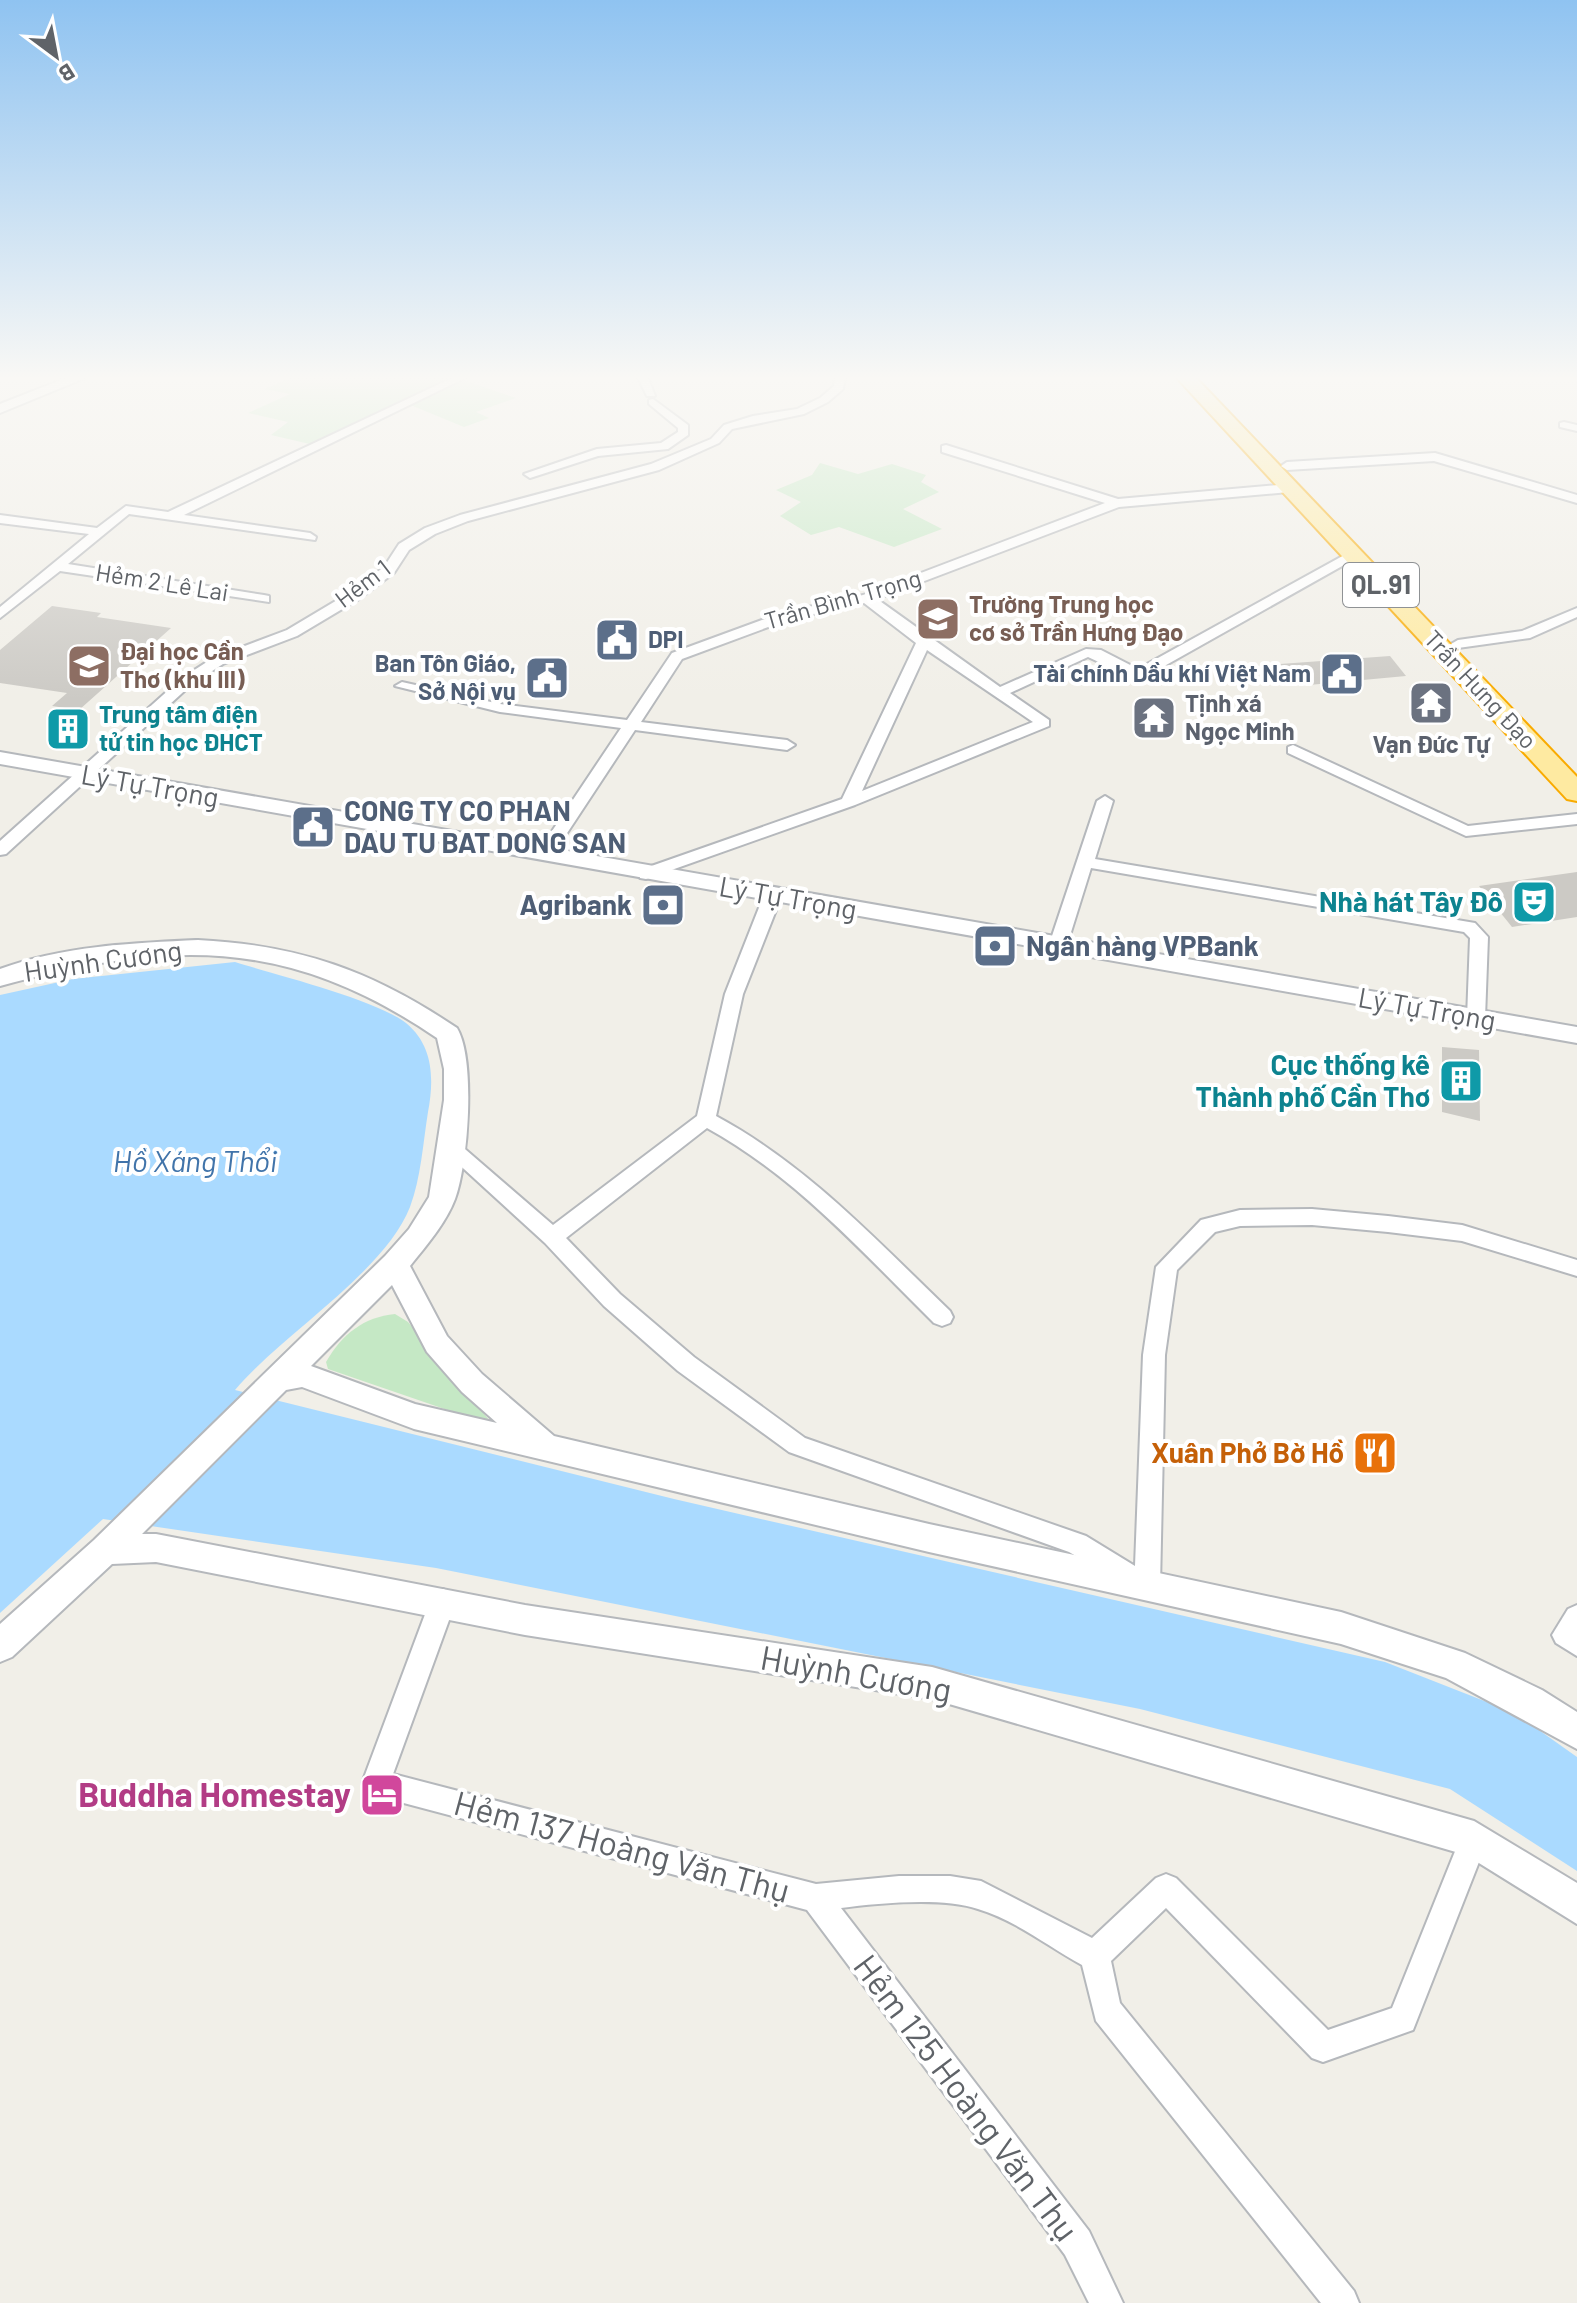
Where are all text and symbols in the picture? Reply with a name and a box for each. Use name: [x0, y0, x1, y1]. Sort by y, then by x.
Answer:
north arrow: [16, 16, 96, 96]
text: B: [54, 59, 80, 88]
street label: Hẻm 1: [329, 553, 395, 613]
street label: Hẻm 2 Lê Lai: [94, 557, 231, 606]
street label: Trần Bình Trọng: [761, 562, 924, 635]
road number: QL.91: [1343, 563, 1419, 607]
place label: Trường Trung học cơ sở Trần Hưng Đạo: [969, 589, 1184, 646]
school or university icon: Trường Trung học cơ sở Trần Hưng Đạo: [914, 595, 962, 643]
public building icon: DPI: [593, 616, 641, 664]
place label: DPI: [648, 624, 683, 653]
street label: Trần Hưng Đạo: [1419, 624, 1543, 754]
place label: Đại học Cần Thơ (khu III): [120, 636, 245, 693]
school or university icon: Đại học Cần Thơ (khu III): [65, 642, 113, 690]
place label: Ban Tôn Giáo, Sở Nội vụ: [375, 648, 516, 705]
public building icon: Tài chính Dầu khí Việt Nam: [1318, 650, 1366, 698]
public building icon: Ban Tôn Giáo, Sở Nội vụ: [523, 654, 571, 702]
place label: Tài chính Dầu khí Việt Nam: [1033, 658, 1311, 688]
temple icon: Vạn Đức Tự: [1407, 679, 1455, 727]
place label: Tịnh xá Ngọc Minh: [1185, 688, 1295, 745]
temple icon: Tịnh xá Ngọc Minh: [1130, 694, 1178, 742]
place label: Trung tâm điện tử tin học ĐHCT: [99, 699, 263, 756]
building icon: Trung tâm điện tử tin học ĐHCT: [44, 705, 92, 753]
place label: Vạn Đức Tự: [1373, 729, 1491, 758]
street label: Lý Tự Trọng: [79, 756, 222, 814]
place label: CONG TY CO PHAN DAU TU BAT DONG SAN: [344, 793, 626, 859]
public building icon: CONG TY CO PHAN DAU TU BAT DONG SAN: [289, 803, 337, 851]
street label: Lý Tự Trọng: [717, 868, 860, 926]
theatre icon: Nhà hát Tây Đô: [1510, 878, 1558, 926]
bank icon: Agribank: [639, 881, 687, 929]
place label: Nhà hát Tây Đô: [1319, 884, 1503, 918]
place label: Agribank: [520, 887, 632, 921]
bank icon: Ngân hàng VPBank: [971, 922, 1019, 970]
place label: Ngân hàng VPBank: [1026, 928, 1259, 962]
street label: Huỳnh Cương: [22, 932, 184, 988]
street label: Lý Tự Trọng: [1356, 979, 1499, 1037]
place label: Cục thống kê Thành phố Cần Thơ: [1196, 1047, 1430, 1113]
building icon: Cục thống kê Thành phố Cần Thơ: [1437, 1057, 1485, 1105]
water label: Hồ Xáng Thổi: [113, 1142, 278, 1178]
restaurant icon: Xuân Phở Bờ Hồ: [1351, 1429, 1399, 1477]
place label: Xuân Phở Bờ Hồ: [1151, 1435, 1344, 1469]
street label: Huỳnh Cương: [758, 1636, 955, 1709]
hotel icon: Buddha Homestay: [358, 1771, 406, 1819]
place label: Buddha Homestay: [78, 1773, 351, 1814]
street label: Hẻm 137 Hoàng Văn Thụ: [450, 1781, 795, 1910]
street label: Hẻm 125 Hoàng Văn Thụ: [846, 1946, 1088, 2248]

